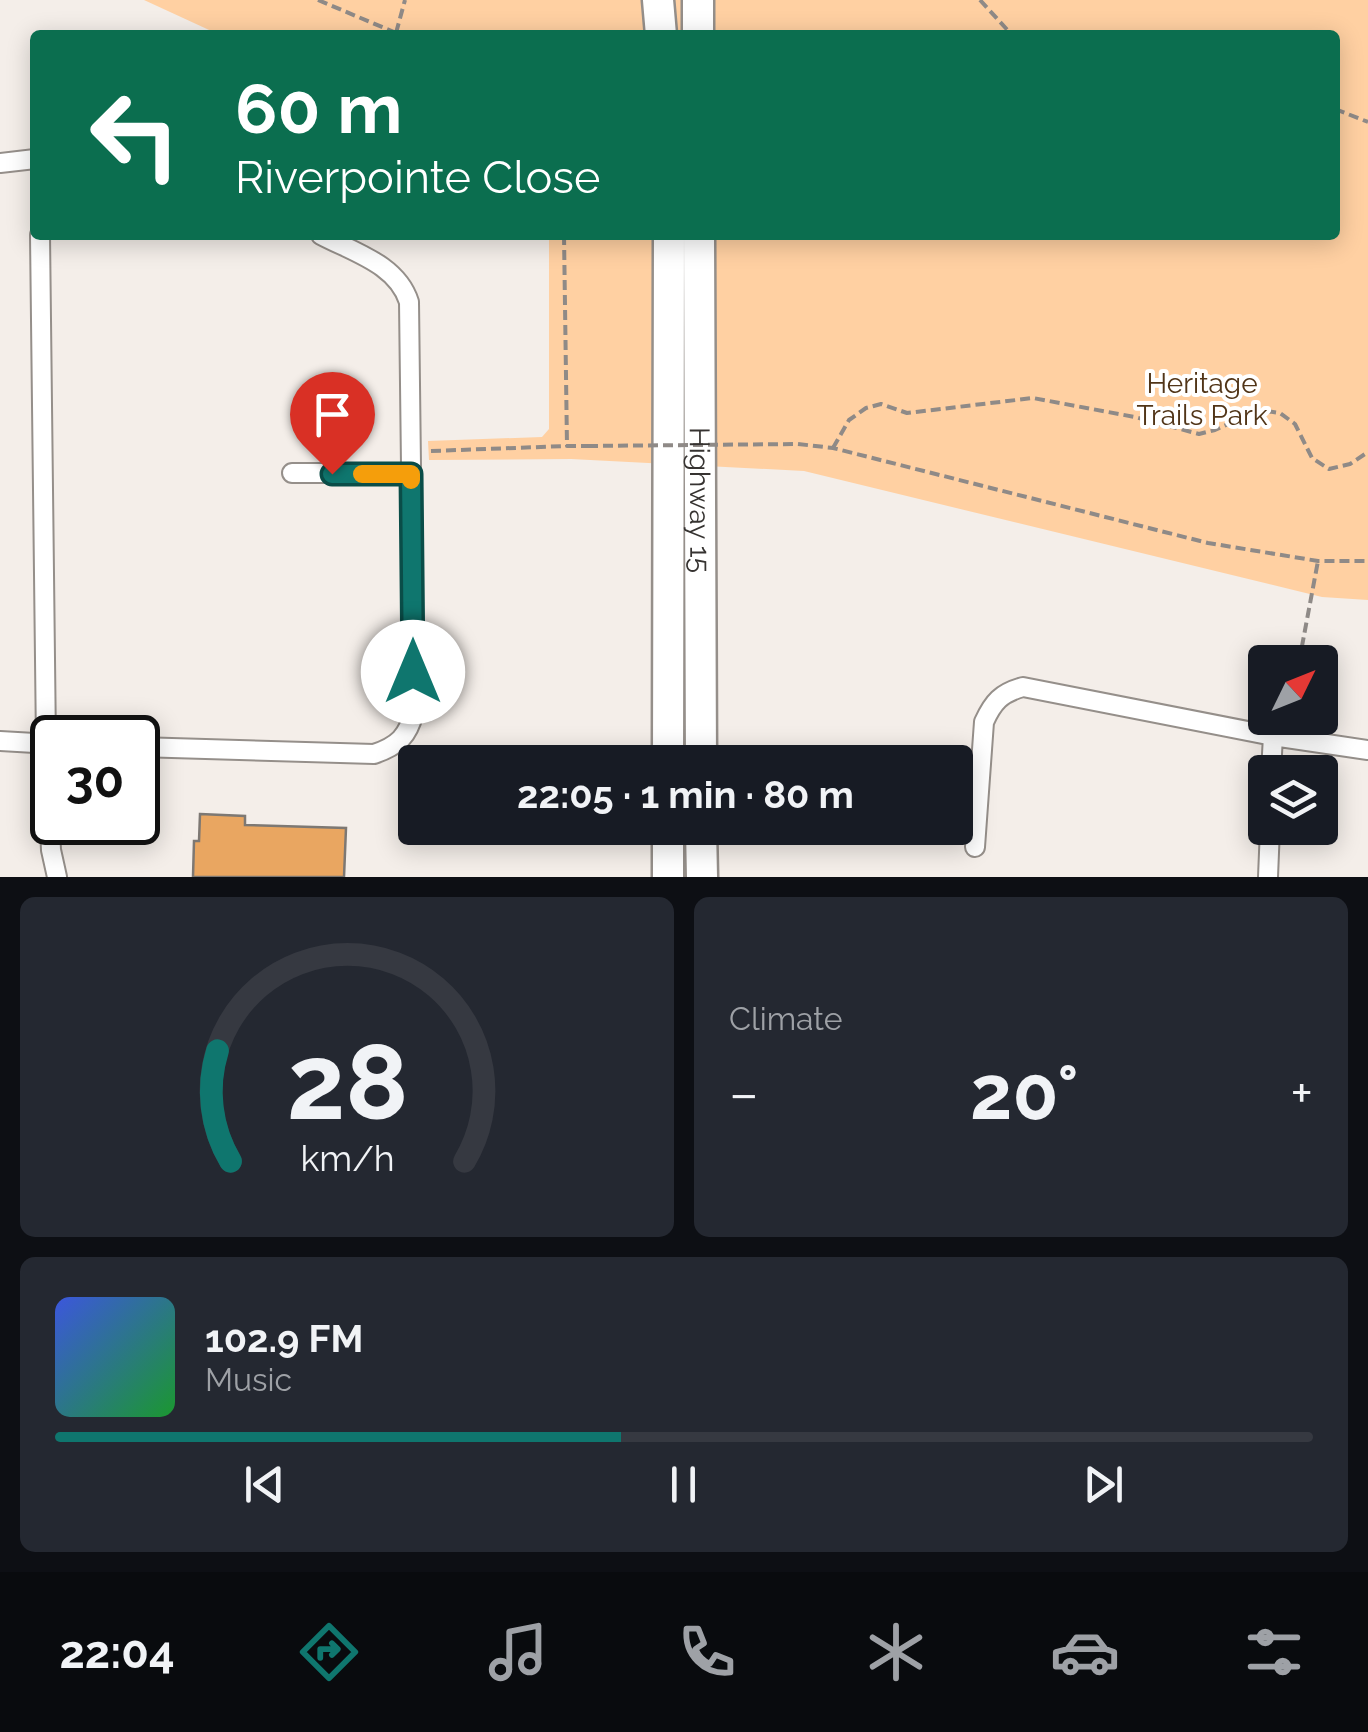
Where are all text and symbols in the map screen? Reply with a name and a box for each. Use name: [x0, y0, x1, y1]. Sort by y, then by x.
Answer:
text: 60 m: [235, 67, 402, 149]
icon: left: [70, 70, 200, 200]
text: Riverpointe Close: [235, 151, 600, 204]
park label: Heritage Trails Park: [1136, 367, 1268, 432]
pin: [290, 372, 375, 475]
icon: arrive: [305, 387, 360, 442]
street label: Highway 15: [683, 427, 717, 573]
position arrow: [361, 620, 465, 724]
north arrow: [1248, 645, 1338, 735]
map controls: [1248, 645, 1338, 845]
speed limit sign: 30: [30, 715, 160, 845]
button: layers: [1248, 755, 1338, 845]
text: 22:05 · 1 min · 80 m: [517, 772, 854, 817]
text: Climate: [729, 1000, 843, 1037]
text: 28: [286, 1021, 408, 1143]
text: 20°: [970, 1048, 1079, 1137]
text: −: [729, 1061, 759, 1126]
text: +: [1290, 1061, 1313, 1126]
text: km/h: [300, 1137, 394, 1179]
text: 102.9 FM: [205, 1316, 363, 1361]
text: Music: [205, 1361, 292, 1398]
icon: previous: [237, 1457, 292, 1512]
icon: pause: [656, 1457, 711, 1512]
icon: next: [1076, 1457, 1131, 1512]
icon: directions: [294, 1617, 364, 1687]
icon: music: [483, 1617, 553, 1687]
icon: phone: [672, 1617, 742, 1687]
icon: climate: [861, 1617, 931, 1687]
icon: car: [1050, 1617, 1120, 1687]
icon: filters: [1239, 1617, 1309, 1687]
text: 22:04: [59, 1626, 175, 1679]

